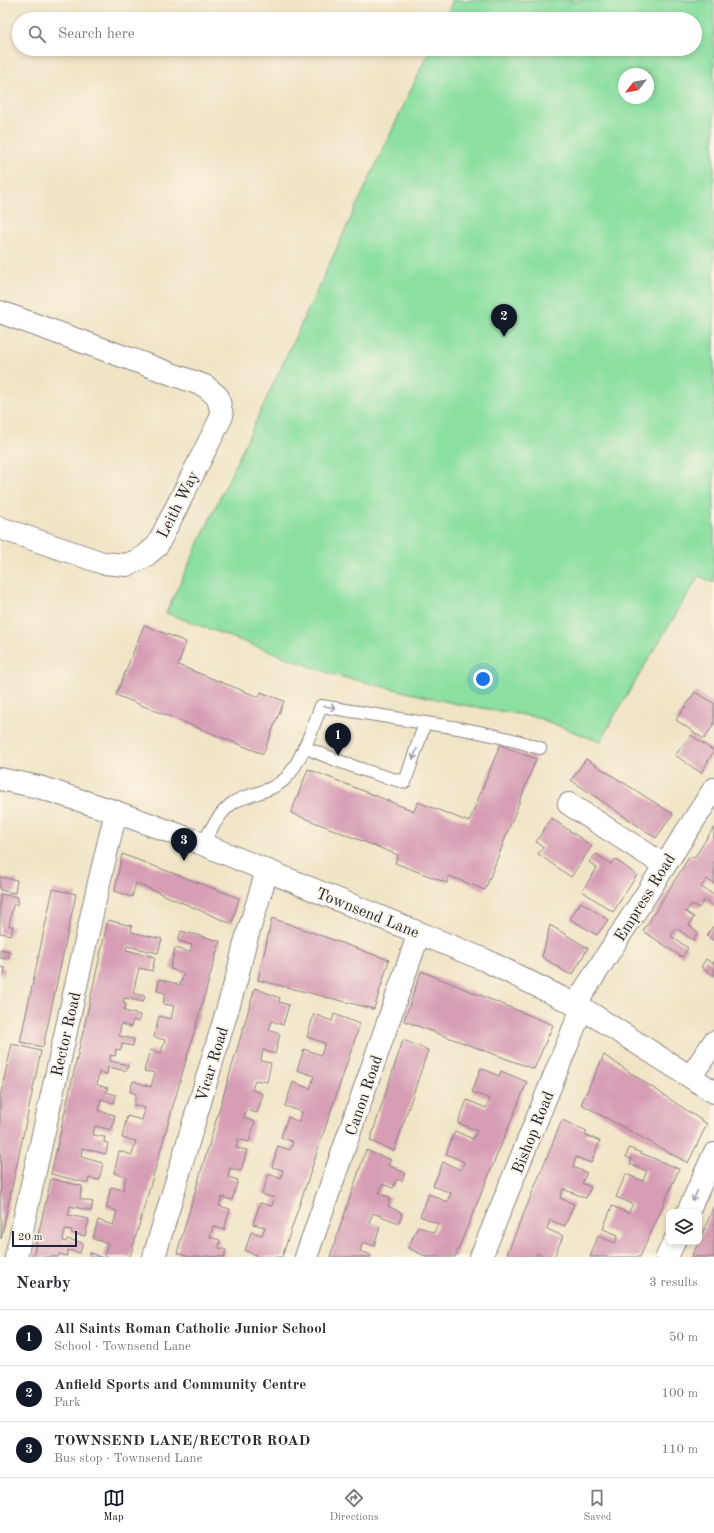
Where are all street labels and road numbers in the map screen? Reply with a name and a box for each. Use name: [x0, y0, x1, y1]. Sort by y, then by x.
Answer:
street label: Leith Way: [155, 468, 203, 541]
street label: Empress Road: [612, 851, 679, 945]
street label: Townsend Lane: [313, 886, 421, 942]
street label: Rector Road: [49, 991, 84, 1078]
street label: Vicar Road: [194, 1025, 232, 1104]
street label: Canon Road: [344, 1053, 386, 1138]
street label: Bishop Road: [510, 1089, 558, 1176]

